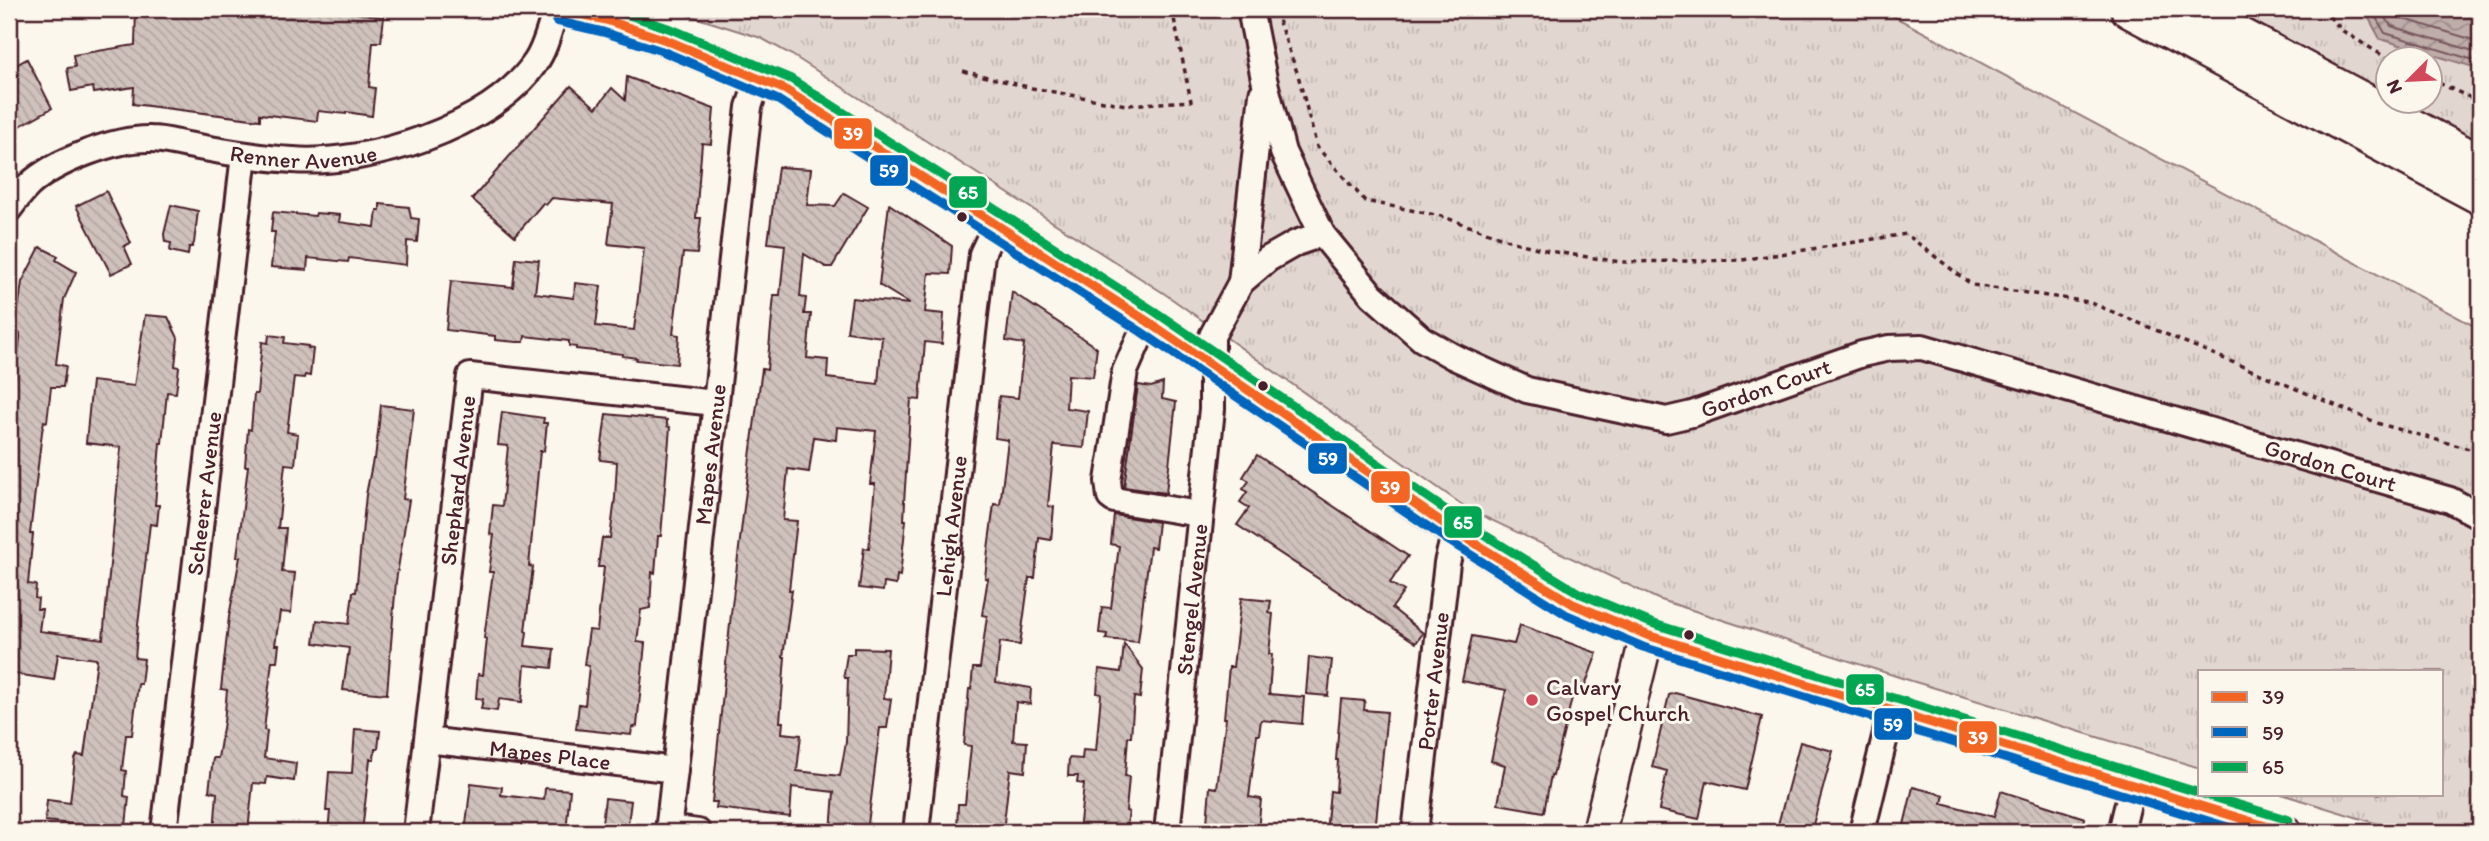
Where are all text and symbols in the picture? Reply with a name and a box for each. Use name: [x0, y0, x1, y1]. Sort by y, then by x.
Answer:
north arrow: [2374, 46, 2444, 116]
text: N: [2381, 76, 2407, 97]
line badge: 39: [833, 117, 873, 150]
text: 39: [843, 122, 863, 145]
street label: Renner Avenue: [228, 139, 379, 175]
line badge: 59: [869, 154, 909, 187]
text: 59: [879, 159, 899, 182]
line badge: 65: [948, 175, 988, 209]
text: 65: [958, 181, 978, 204]
unlabelled marker: [955, 210, 969, 224]
street label: Gordon Court: [1697, 352, 1835, 424]
unlabelled marker: [1256, 379, 1270, 393]
street label: Mapes Avenue: [688, 382, 732, 526]
street label: Shephard Avenue: [434, 394, 482, 567]
street label: Scheerer Avenue: [180, 410, 228, 577]
street label: Gordon Court: [2261, 433, 2400, 498]
line badge: 59: [1307, 442, 1348, 475]
text: 59: [1318, 447, 1338, 470]
street label: Lehigh Avenue: [929, 454, 973, 598]
line badge: 39: [1370, 470, 1411, 504]
text: 39: [1380, 476, 1400, 499]
line badge: 65: [1443, 505, 1483, 539]
text: 65: [1453, 511, 1473, 534]
street label: Stengel Avenue: [1170, 522, 1214, 677]
street label: Porter Avenue: [1411, 610, 1455, 752]
unlabelled marker: [1682, 628, 1696, 642]
legend: [2198, 670, 2444, 796]
place label: Calvary Gospel Church: [1546, 673, 1690, 727]
line badge: 65: [1845, 673, 1885, 706]
text: 65: [1855, 678, 1875, 701]
text: 39: [2262, 684, 2284, 709]
marker: Calvary Gospel Church: [1524, 692, 1540, 708]
line badge: 59: [1873, 707, 1913, 741]
text: 59: [1883, 713, 1903, 736]
line badge: 39: [1958, 720, 1998, 754]
text: 59: [2262, 720, 2284, 745]
text: 39: [1968, 726, 1988, 749]
street label: Mapes Place: [488, 734, 612, 776]
text: 65: [2262, 754, 2284, 779]

